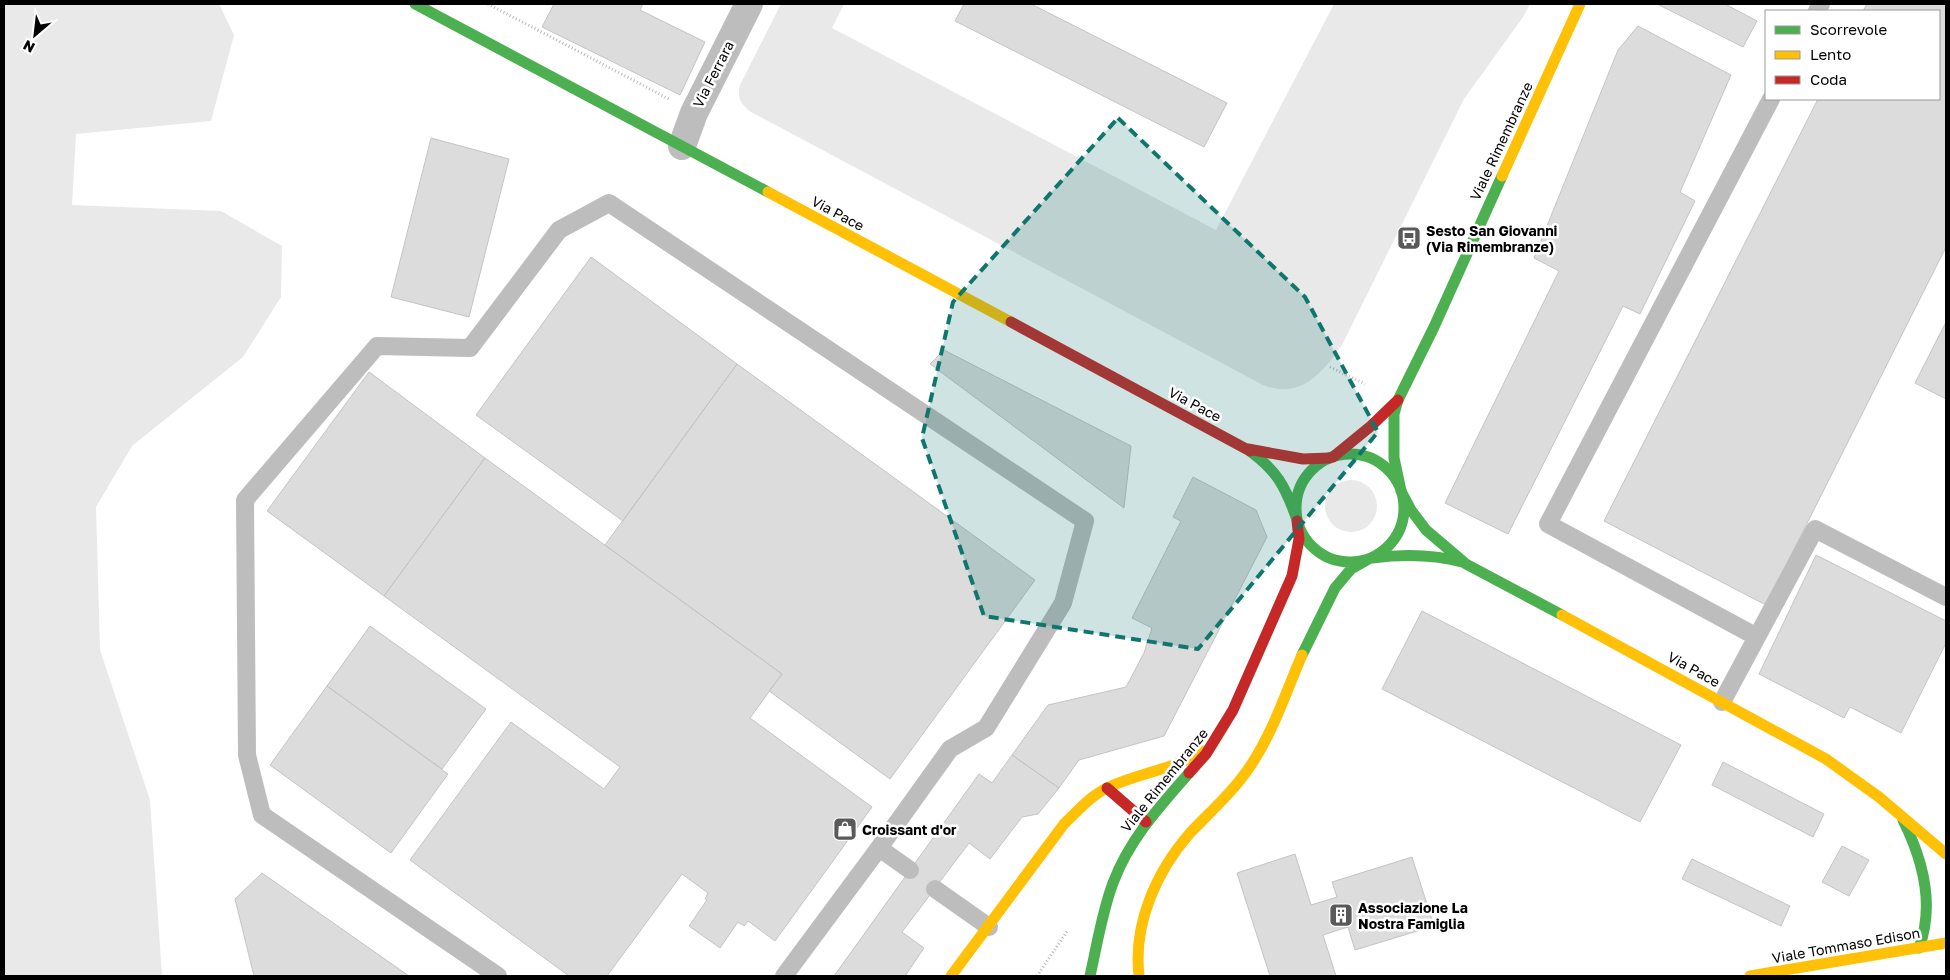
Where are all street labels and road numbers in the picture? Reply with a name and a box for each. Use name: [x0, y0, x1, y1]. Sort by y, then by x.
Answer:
street label: Via Ferrara: [689, 38, 737, 110]
street label: Viale Rimembranze: [1466, 79, 1536, 203]
street label: Via Pace: [809, 192, 867, 234]
street label: Via Pace: [1166, 383, 1224, 425]
street label: Via Pace: [1665, 648, 1723, 690]
street label: Viale Rimembranze: [1117, 725, 1211, 835]
street label: Viale Tommaso Edison: [1771, 924, 1921, 966]

